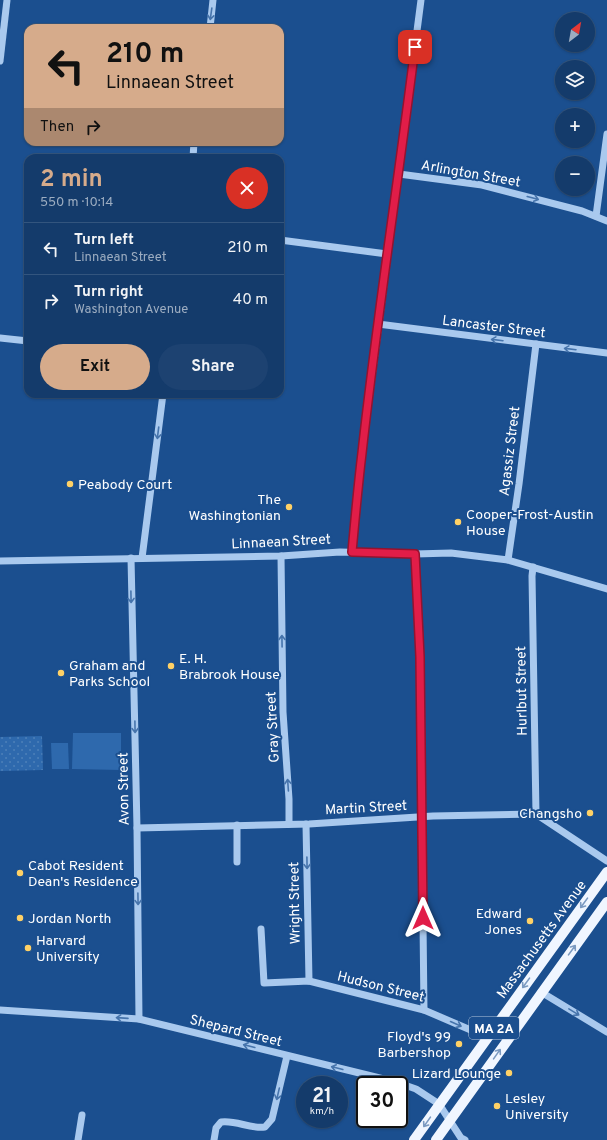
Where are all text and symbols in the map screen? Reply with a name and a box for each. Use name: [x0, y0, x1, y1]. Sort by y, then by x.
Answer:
one-way arrow: [208, 7, 215, 20]
north arrow: [555, 12, 595, 52]
map controls: [555, 12, 595, 196]
pin: [398, 30, 432, 64]
icon: arrive: [404, 36, 426, 58]
text: 210 m: [106, 37, 184, 73]
icon: left: [40, 40, 92, 92]
button: layers: [555, 60, 595, 100]
text: Linnaean Street: [106, 72, 234, 95]
button: +: [555, 108, 595, 148]
icon: right: [82, 116, 104, 138]
text: Then: [40, 118, 74, 137]
button: −: [555, 156, 595, 196]
street label: Arlington Street: [420, 157, 522, 192]
text: 2 min: [40, 165, 103, 195]
button: close: [226, 167, 268, 209]
text: 550 m · 10:14: [40, 195, 113, 211]
one-way arrow: [526, 195, 539, 203]
text: Turn left: [74, 231, 134, 250]
icon: left: [40, 238, 62, 260]
text: 210 m: [227, 239, 268, 258]
text: Linnaean Street: [74, 250, 167, 266]
text: Turn right: [74, 283, 143, 302]
icon: right: [40, 290, 62, 312]
text: 40 m: [233, 291, 268, 310]
text: Washington Avenue: [74, 302, 188, 318]
street label: Lancaster Street: [441, 313, 547, 342]
one-way arrow: [491, 336, 504, 343]
button: Exit: [40, 344, 150, 390]
button: Share: [158, 344, 268, 390]
one-way arrow: [564, 345, 577, 352]
street label: Agassiz Street: [497, 405, 524, 497]
one-way arrow: [154, 426, 162, 439]
place label: Peabody Court: [78, 477, 172, 494]
marker: Peabody Court: [65, 479, 75, 489]
place label: The Washingtonian: [188, 492, 281, 525]
marker: The Washingtonian: [284, 502, 294, 512]
place label: Cooper-Frost-Austin House: [466, 507, 594, 540]
marker: Cooper-Frost-Austin House: [453, 517, 463, 527]
street label: Linnaean Street: [231, 531, 331, 554]
one-way arrow: [128, 590, 135, 603]
one-way arrow: [278, 635, 286, 648]
street label: Hurlbut Street: [513, 646, 532, 736]
place label: E. H. Brabrook House: [179, 651, 280, 684]
place label: Graham and Parks School: [69, 658, 150, 691]
marker: E. H. Brabrook House: [166, 661, 176, 671]
marker: Graham and Parks School: [56, 668, 66, 678]
street label: Gray Street: [263, 691, 284, 763]
one-way arrow: [131, 720, 139, 733]
street label: Avon Street: [115, 752, 134, 826]
one-way arrow: [284, 779, 291, 792]
street label: Martin Street: [325, 798, 408, 819]
place label: Changsho: [519, 806, 582, 823]
marker: Changsho: [585, 808, 595, 818]
one-way arrow: [303, 856, 311, 869]
place label: Cabot Resident Dean's Residence: [28, 858, 138, 891]
street label: Wright Street: [286, 862, 305, 944]
marker: Cabot Resident Dean's Residence: [15, 868, 25, 878]
street label: Massachusetts Avenue: [494, 878, 591, 1002]
one-way arrow: [134, 892, 142, 905]
position arrow: [402, 897, 444, 939]
one-way arrow: [580, 898, 588, 909]
place label: Edward Jones: [476, 906, 522, 939]
place label: Jordan North: [28, 911, 111, 928]
marker: Jordan North: [15, 913, 25, 923]
marker: Edward Jones: [525, 916, 535, 926]
place label: Harvard University: [36, 933, 100, 966]
marker: Harvard University: [23, 943, 33, 953]
one-way arrow: [568, 944, 576, 955]
street label: Hudson Street: [335, 968, 426, 1007]
one-way arrow: [522, 977, 530, 988]
one-way arrow: [568, 1009, 580, 1017]
street label: Shepard Street: [188, 1012, 284, 1051]
one-way arrow: [116, 1014, 129, 1021]
road number: MA 2A: [469, 1017, 519, 1039]
one-way arrow: [449, 1020, 461, 1028]
place label: Floyd's 99 Barbershop: [377, 1029, 451, 1062]
marker: Floyd's 99 Barbershop: [454, 1039, 464, 1049]
one-way arrow: [243, 1042, 256, 1050]
one-way arrow: [493, 1048, 501, 1059]
one-way arrow: [331, 1064, 344, 1071]
place label: Lizard Lounge: [412, 1066, 501, 1083]
marker: Lizard Lounge: [504, 1068, 514, 1078]
speed limit sign: 30: [356, 1076, 408, 1128]
text: 21: [312, 1084, 332, 1110]
one-way arrow: [273, 1087, 281, 1100]
place label: Lesley University: [505, 1091, 569, 1124]
marker: Lesley University: [492, 1101, 502, 1111]
text: km/h: [310, 1105, 334, 1118]
one-way arrow: [423, 1116, 431, 1127]

